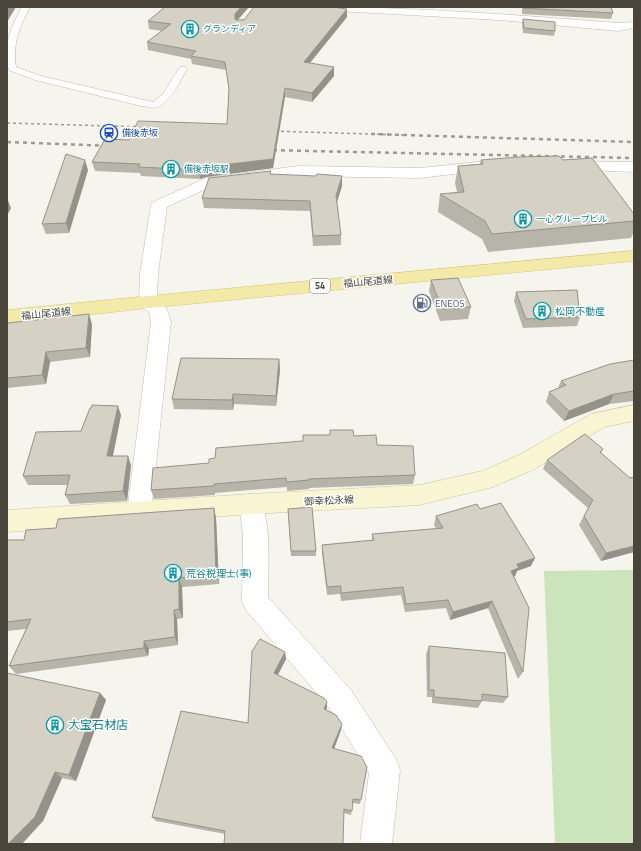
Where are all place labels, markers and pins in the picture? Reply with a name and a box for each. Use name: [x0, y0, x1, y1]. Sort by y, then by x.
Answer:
building icon: グランディア: [180, 19, 200, 39]
place label: グランディア: [203, 22, 256, 35]
station icon: 備後赤坂: [99, 123, 119, 143]
place label: 備後赤坂: [122, 126, 158, 139]
building icon: 備後赤坂駅: [161, 159, 181, 179]
place label: 備後赤坂駅: [184, 162, 229, 175]
building icon: 一心グループビル: [513, 209, 533, 229]
place label: 一心グループビル: [536, 212, 607, 225]
fuel station icon: ENEOS: [412, 293, 432, 313]
place label: ENEOS: [435, 296, 465, 311]
building icon: 松岡不動産: [532, 301, 552, 321]
place label: 松岡不動産: [555, 304, 605, 319]
building icon: 荒谷税理士(事): [163, 563, 183, 583]
place label: 荒谷税理士(事): [186, 566, 252, 581]
building icon: 大宝石材店: [45, 715, 65, 735]
place label: 大宝石材店: [68, 715, 128, 734]

